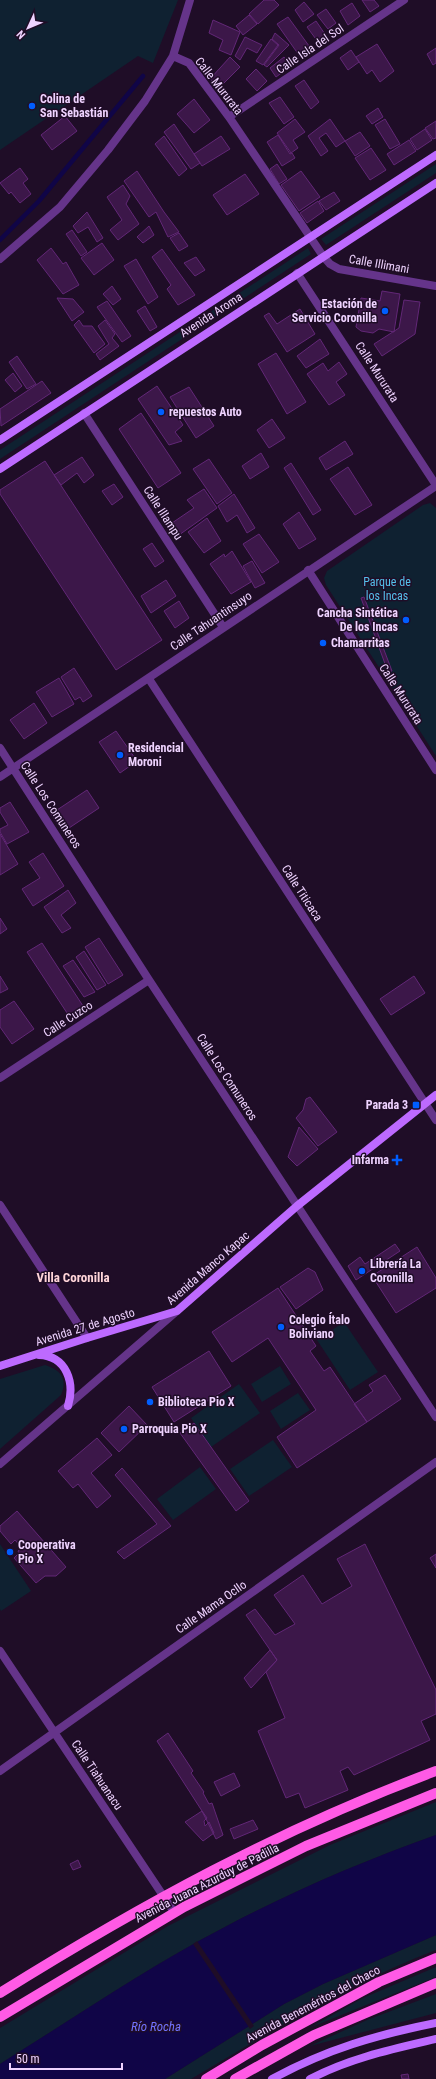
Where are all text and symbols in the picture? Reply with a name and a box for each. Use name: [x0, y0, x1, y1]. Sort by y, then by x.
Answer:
north arrow: [8, 8, 48, 48]
street label: Calle Isla del Sol: [274, 21, 346, 77]
text: N: [14, 27, 28, 42]
street label: Calle Mururata: [192, 54, 246, 118]
place label: Colina de San Sebastián: [40, 92, 108, 120]
marker: Colina de San Sebastián: [27, 101, 37, 111]
street label: Calle Illimani: [348, 252, 410, 276]
street label: Avenida Aroma: [177, 289, 245, 340]
place label: Estación de Servicio Coronilla: [292, 297, 377, 325]
marker: Estación de Servicio Coronilla: [380, 306, 390, 316]
street label: Calle Mururata: [352, 339, 402, 405]
place label: repuestos Auto: [169, 405, 242, 419]
marker: repuestos Auto: [156, 407, 166, 417]
street label: Calle Illampu: [140, 483, 186, 543]
park label: Parque de los Incas: [363, 575, 411, 603]
street label: Calle Tahuantinsuyo: [168, 589, 254, 653]
place label: Cancha Sintética De los Incas: [317, 606, 399, 634]
marker: Cancha Sintética De los Incas: [401, 615, 411, 625]
place label: Chamarritas: [331, 636, 390, 650]
marker: Chamarritas: [318, 638, 328, 648]
street label: Calle Mururata: [376, 661, 426, 727]
place label: Residencial Moroni: [128, 741, 184, 769]
marker: Residencial Moroni: [115, 750, 125, 760]
street label: Calle Los Comuneros: [18, 759, 84, 851]
street label: Calle Titicaca: [279, 862, 325, 924]
street label: Calle Cuzco: [41, 998, 95, 1040]
street label: Calle Los Comuneros: [194, 1031, 260, 1123]
place label: Parada 3: [366, 1098, 408, 1112]
marker: Parada 3: [411, 1100, 421, 1110]
place label: Infarma: [352, 1153, 389, 1167]
marker: Infarma: [392, 1155, 402, 1165]
street label: Avenida Manco Kapac: [164, 1228, 252, 1308]
place label: Librería La Coronilla: [370, 1257, 422, 1285]
marker: Librería La Coronilla: [357, 1266, 367, 1276]
district label: Villa Coronilla: [36, 1270, 110, 1285]
street label: Avenida 27 de Agosto: [34, 1305, 136, 1349]
place label: Colegio Ítalo Boliviano: [289, 1312, 350, 1341]
marker: Colegio Ítalo Boliviano: [276, 1322, 286, 1332]
place label: Biblioteca Pio X: [158, 1395, 235, 1409]
marker: Biblioteca Pio X: [145, 1397, 155, 1407]
place label: Parroquia Pio X: [132, 1422, 207, 1436]
marker: Parroquia Pio X: [119, 1424, 129, 1434]
place label: Cooperativa Pio X: [18, 1538, 76, 1566]
marker: Cooperativa Pio X: [5, 1547, 15, 1557]
street label: Calle Mama Ocllo: [173, 1577, 249, 1637]
street label: Calle Tiahuanacu: [68, 1737, 126, 1813]
street label: Avenida Juana Azurduy de Padilla: [133, 1840, 282, 1925]
street label: Avenida Beneméritos del Chaco: [244, 1963, 382, 2045]
water label: Río Rocha: [131, 2019, 181, 2034]
scale bar: [10, 2045, 122, 2071]
text: 50 m: [16, 2052, 40, 2066]

